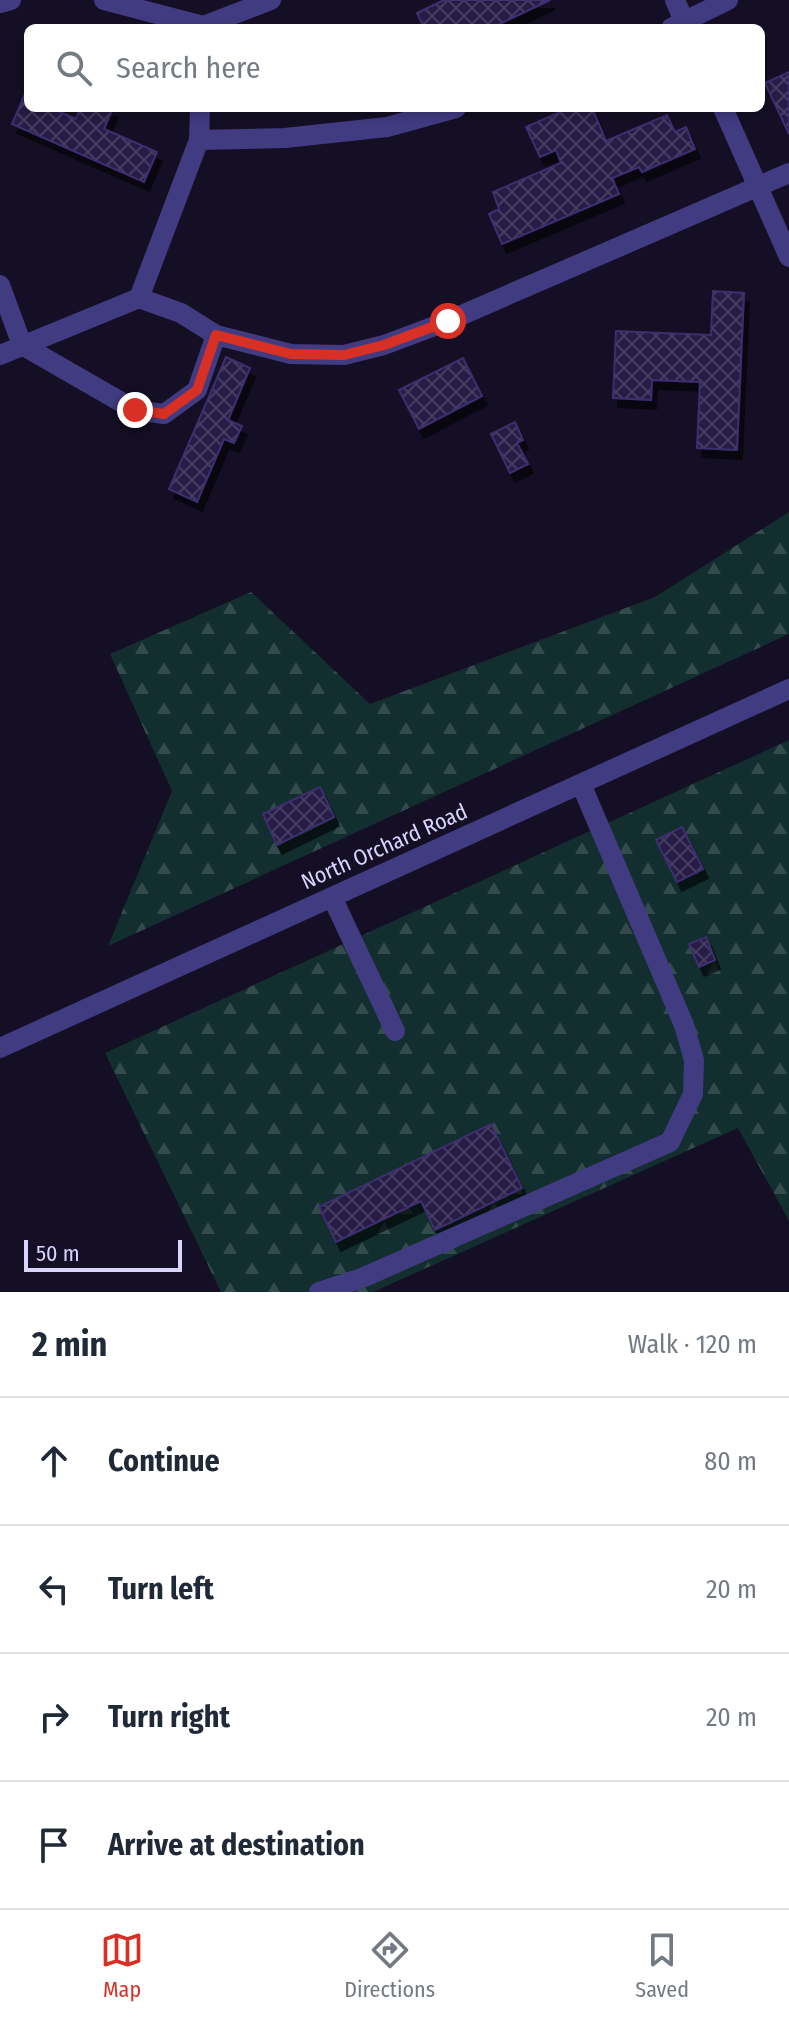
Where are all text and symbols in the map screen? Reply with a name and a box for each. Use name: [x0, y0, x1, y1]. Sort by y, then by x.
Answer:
search box: [24, 24, 765, 112]
icon: search: [52, 46, 96, 90]
text: Search here: [116, 50, 261, 86]
route start: [430, 303, 466, 339]
route end: [117, 392, 153, 428]
street label: North Orchard Road: [297, 798, 471, 895]
scale bar: [24, 1236, 182, 1272]
text: 50 m: [36, 1240, 80, 1267]
text: 2 min: [32, 1324, 107, 1365]
text: Walk · 120 m: [628, 1329, 757, 1360]
icon: ahead: [32, 1439, 76, 1483]
text: Continue: [108, 1443, 220, 1479]
text: 80 m: [704, 1446, 757, 1477]
icon: left: [32, 1567, 76, 1611]
text: Turn left: [108, 1571, 214, 1607]
text: 20 m: [706, 1574, 757, 1605]
icon: right: [32, 1695, 76, 1739]
text: Turn right: [108, 1699, 230, 1735]
text: 20 m: [706, 1702, 757, 1733]
icon: arrive: [32, 1823, 76, 1867]
text: Arrive at destination: [108, 1827, 365, 1863]
tab: Map: [100, 1928, 144, 2003]
tab: Directions: [344, 1928, 435, 2003]
tab: Saved: [635, 1928, 689, 2003]

